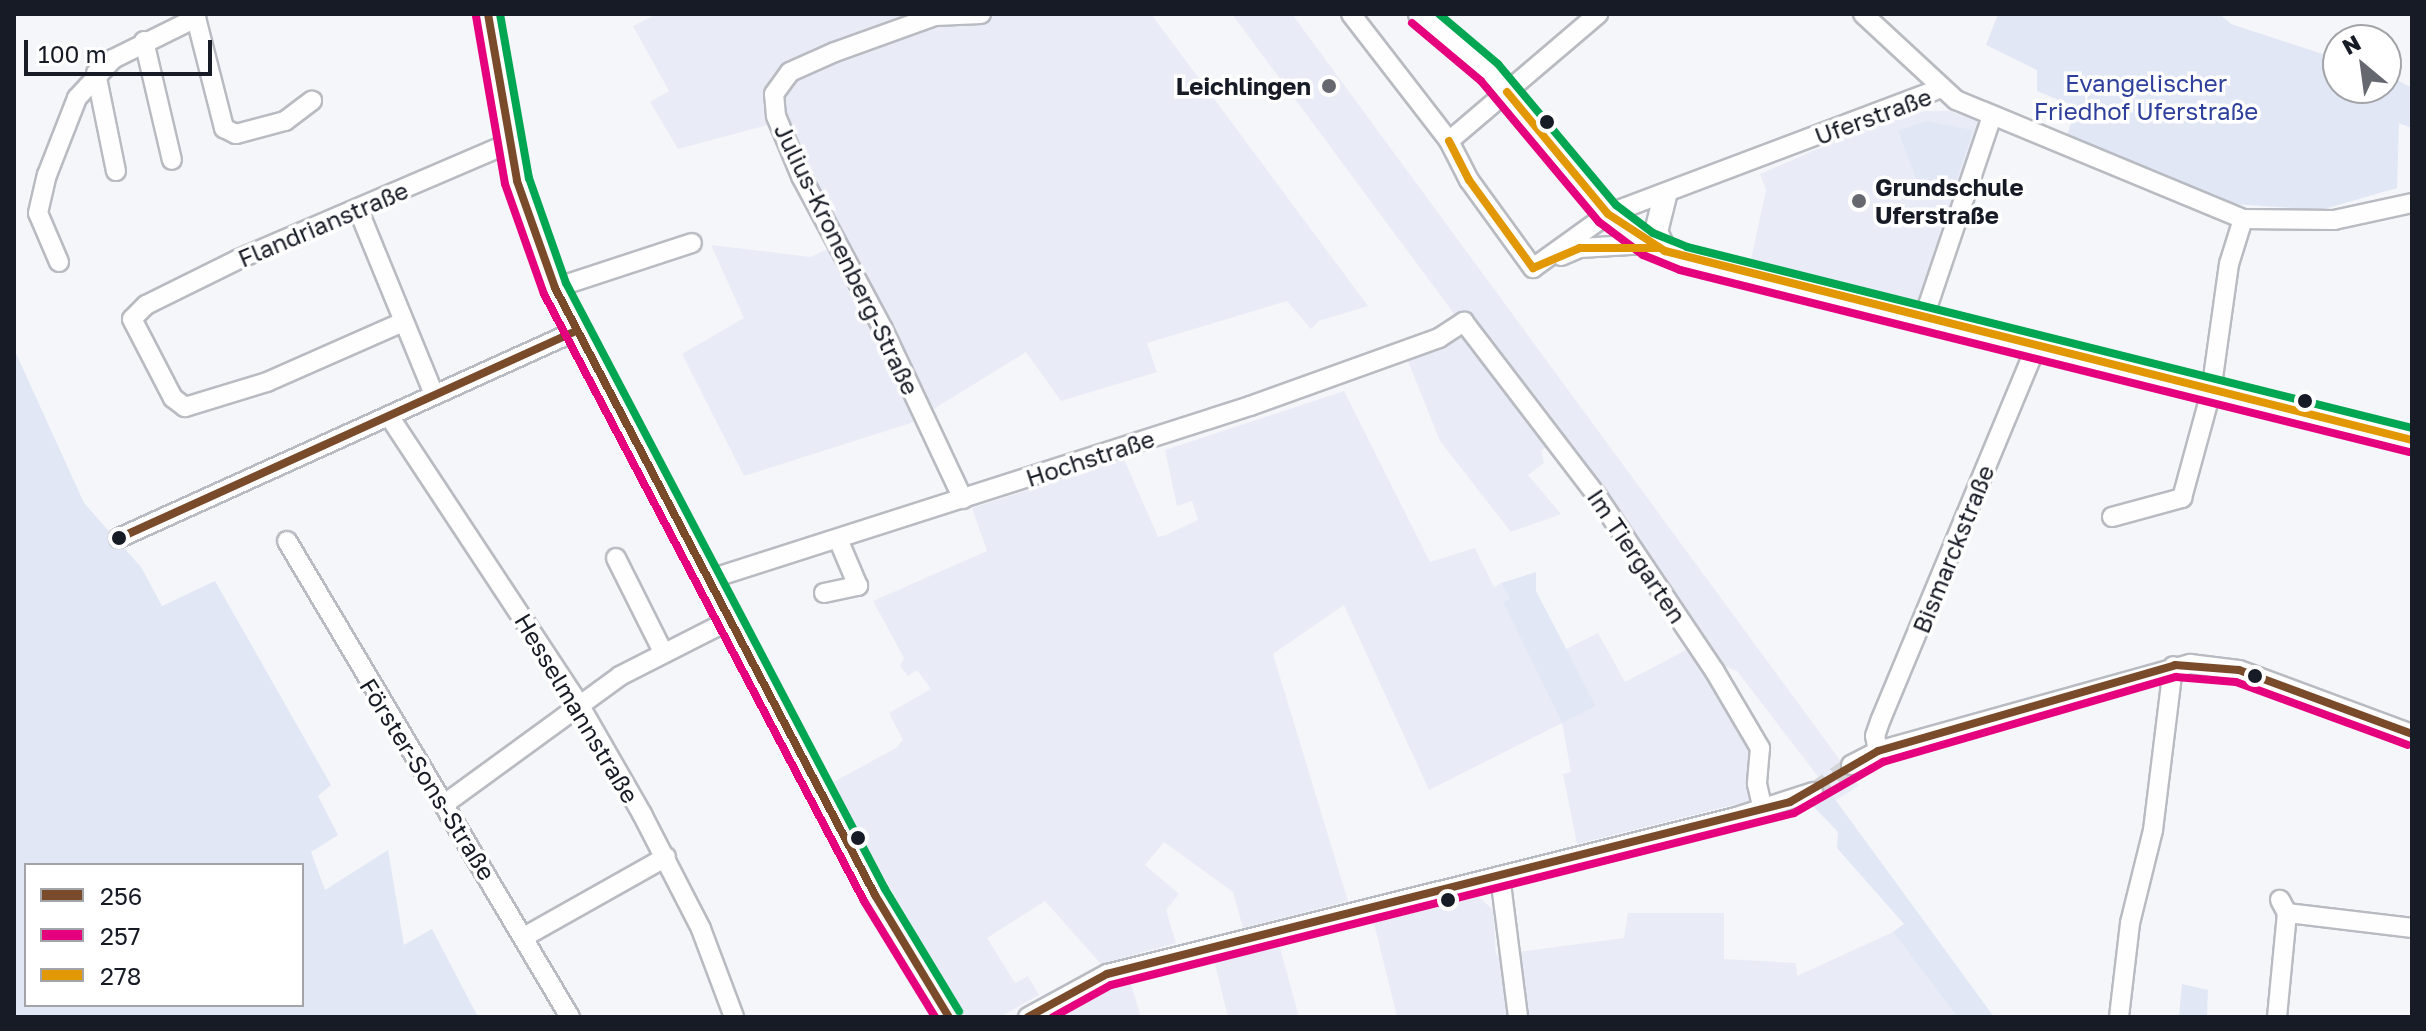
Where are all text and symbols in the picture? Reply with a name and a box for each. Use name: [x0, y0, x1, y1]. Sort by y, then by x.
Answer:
scale bar: [28, 24, 216, 74]
north arrow: [2322, 24, 2402, 104]
text: N: [2337, 28, 2365, 60]
text: 100 m: [38, 39, 107, 68]
park label: Evangelischer Friedhof Uferstraße: [2034, 69, 2258, 125]
place label: Leichlingen: [1176, 72, 1311, 100]
marker: Leichlingen: [1318, 75, 1340, 97]
street label: Uferstraße: [1811, 82, 1935, 150]
unlabelled marker: [1539, 114, 1555, 130]
street label: Julius-Kronenberg-Straße: [769, 119, 925, 399]
place label: Grundschule Uferstraße: [1875, 173, 2024, 229]
street label: Flandrianstraße: [234, 175, 412, 273]
marker: Grundschule Uferstraße: [1850, 192, 1868, 210]
unlabelled marker: [2297, 393, 2313, 409]
street label: Hochstraße: [1022, 424, 1158, 492]
street label: Bismarckstraße: [1906, 461, 2000, 637]
street label: Im Tiergarten: [1582, 483, 1692, 629]
unlabelled marker: [111, 530, 127, 546]
street label: Hesselmannstraße: [509, 608, 645, 808]
unlabelled marker: [2247, 668, 2263, 684]
street label: Förster-Sons-Straße: [354, 673, 502, 885]
unlabelled marker: [850, 830, 866, 846]
legend: [24, 863, 304, 1007]
text: 256: [100, 881, 142, 910]
unlabelled marker: [1440, 892, 1456, 908]
text: 257: [100, 921, 141, 950]
text: 278: [100, 961, 141, 990]

